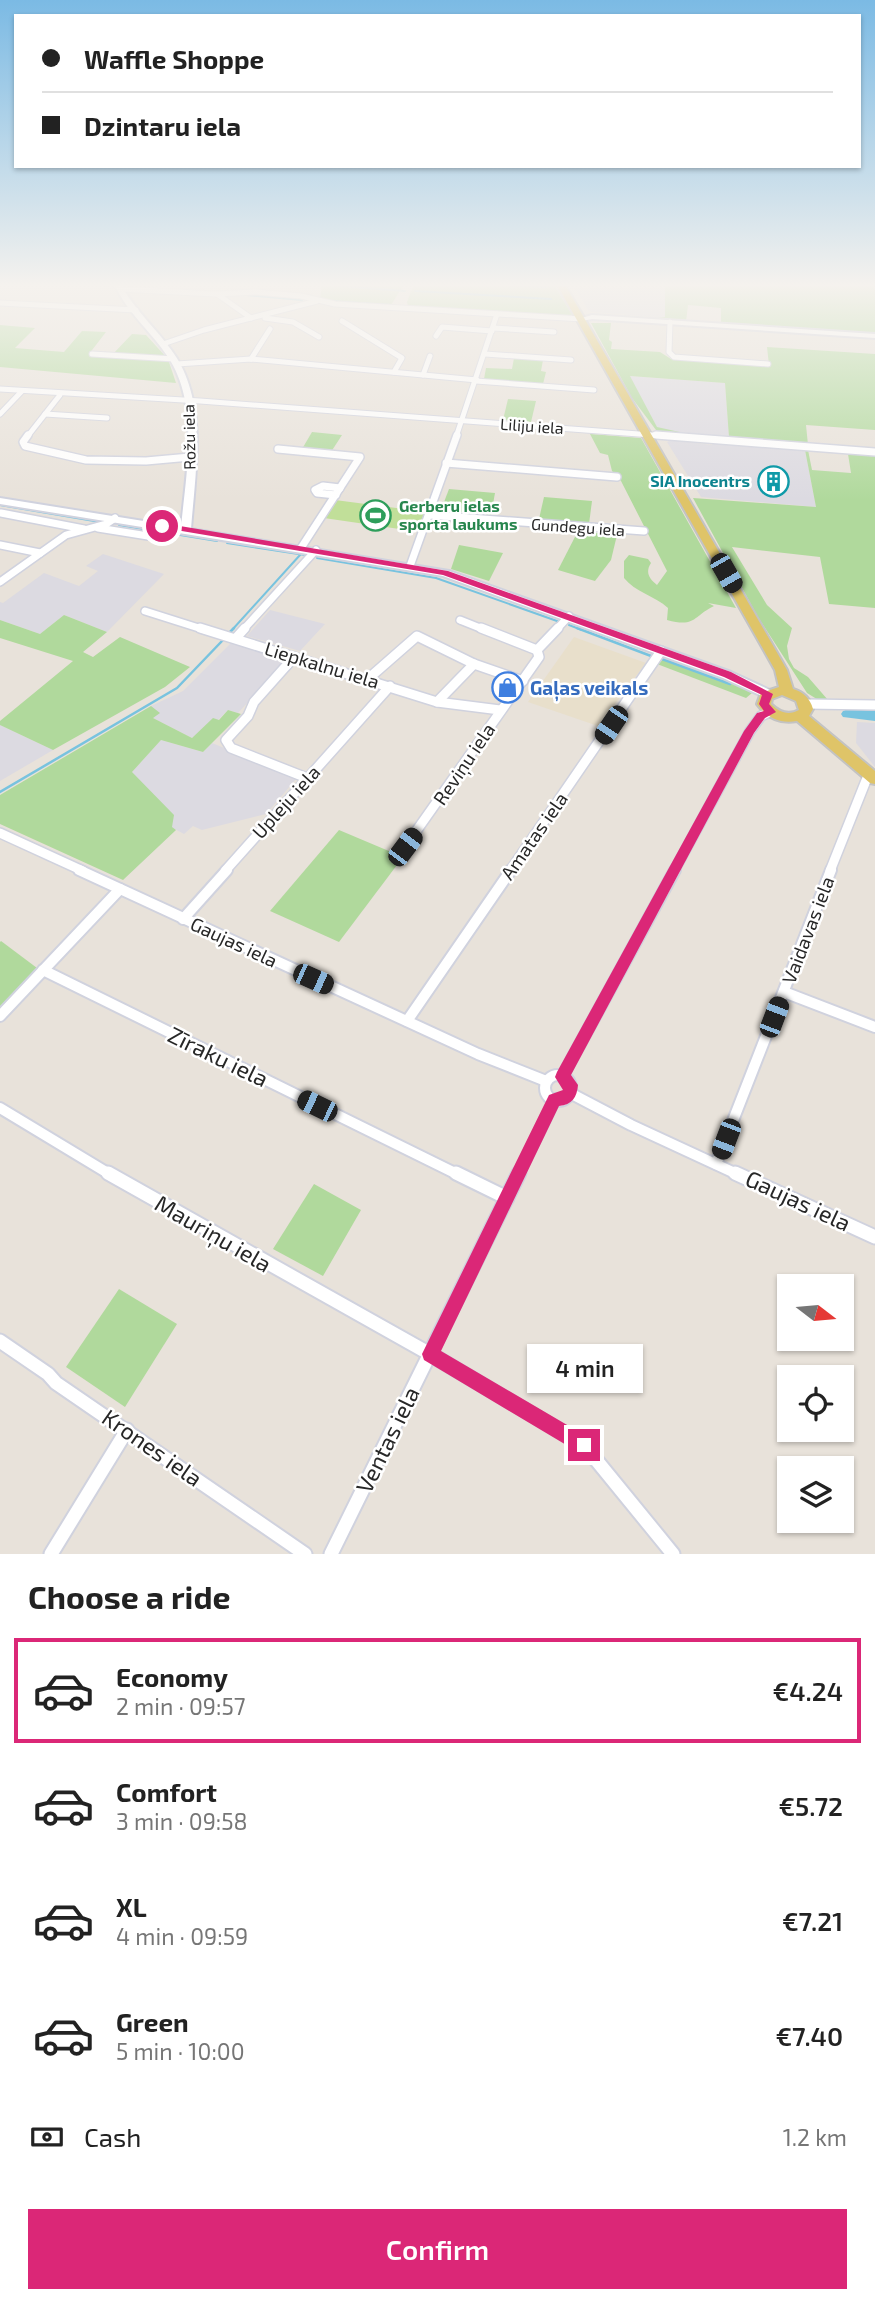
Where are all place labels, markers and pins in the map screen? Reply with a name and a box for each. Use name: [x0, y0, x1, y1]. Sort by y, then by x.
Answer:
building icon: SIA Inocentrs: [756, 464, 790, 498]
place label: SIA Inocentrs: [650, 471, 750, 490]
place label: Gerberu ielas sporta laukums: [399, 496, 517, 533]
sports icon: Gerberu ielas sporta laukums: [359, 498, 393, 532]
shop icon: Gaļas veikals: [490, 671, 524, 705]
place label: Gaļas veikals: [530, 676, 648, 702]

